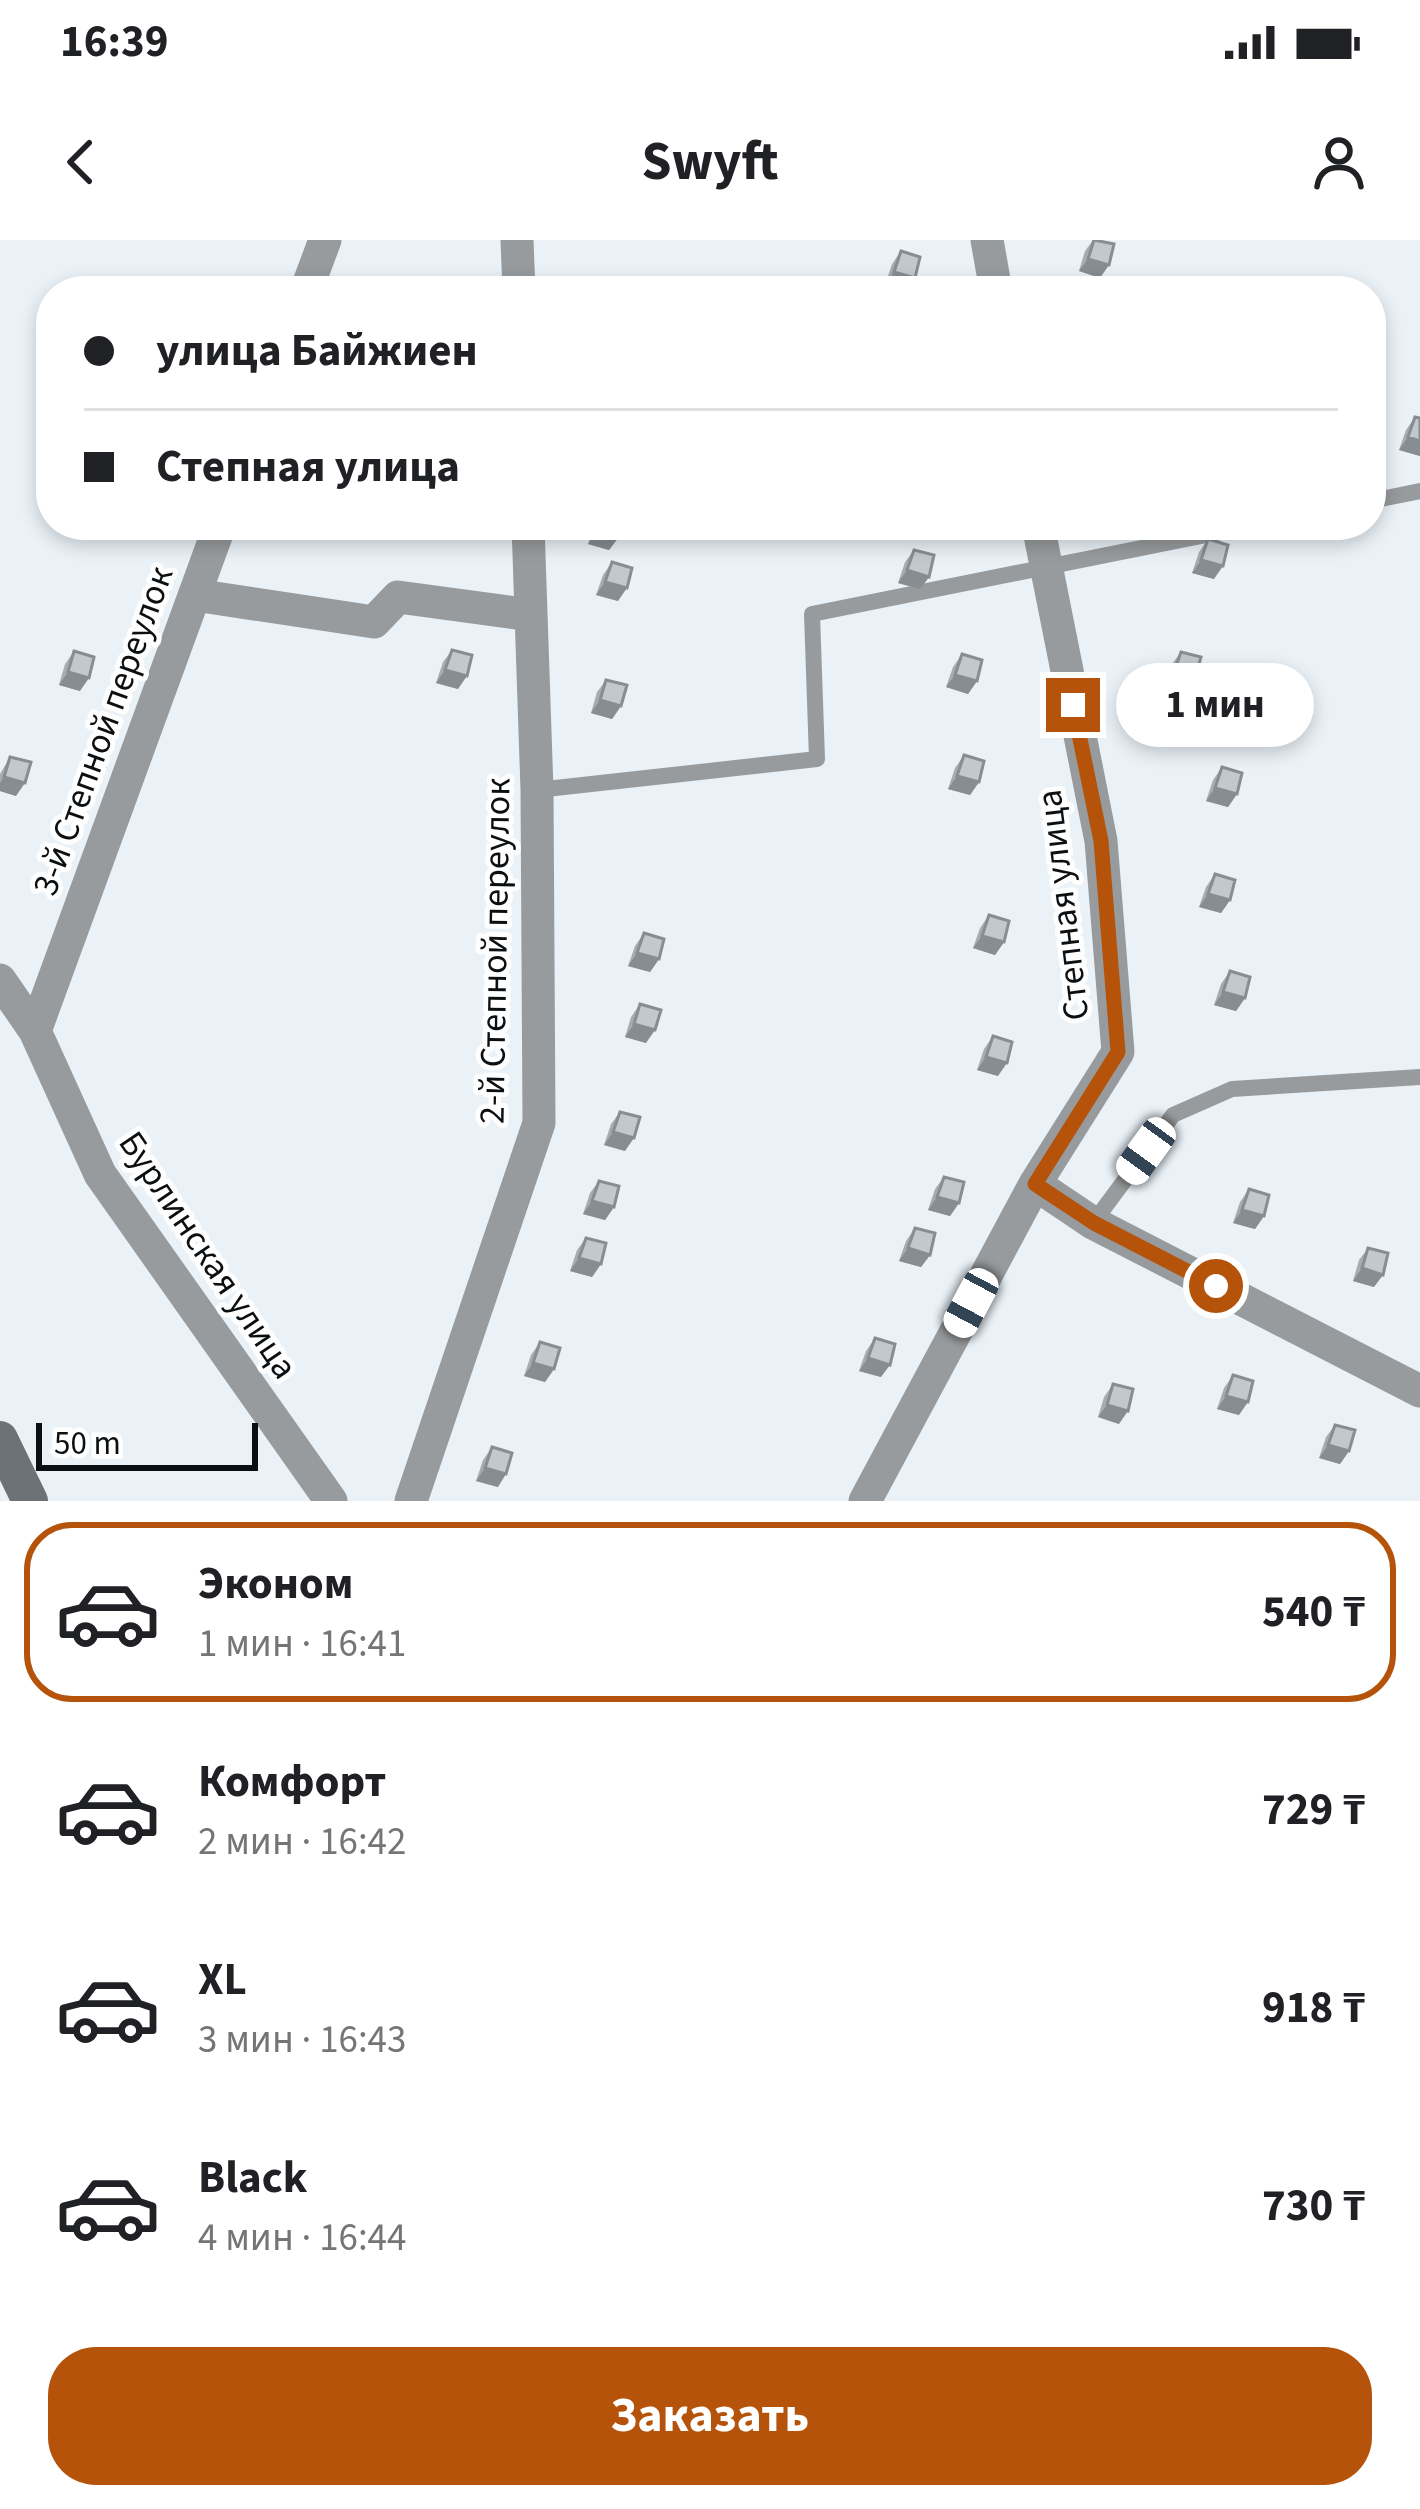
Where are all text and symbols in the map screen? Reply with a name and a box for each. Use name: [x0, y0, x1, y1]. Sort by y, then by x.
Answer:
text: 16:39: [60, 10, 169, 74]
text: Swyft: [641, 124, 779, 201]
icon: back: [48, 129, 114, 195]
icon: person: [1306, 129, 1372, 195]
text: улица Байжиен: [156, 319, 478, 383]
text: Степная улица: [156, 435, 460, 499]
street label: 3-й Степной переулок: [20, 560, 186, 902]
callout: 1 мин: [1115, 663, 1313, 747]
text: 1 мин: [1165, 677, 1265, 733]
route end: [1046, 678, 1100, 732]
street label: 2-й Степной переулок: [466, 777, 524, 1124]
street label: Степная улица: [1024, 787, 1102, 1023]
car: [1110, 1111, 1182, 1191]
street label: Бурлинская улица: [106, 1121, 310, 1389]
route start: [1189, 1259, 1243, 1313]
car: [938, 1263, 1004, 1343]
scale bar: [36, 1417, 258, 1470]
text: 50 m: [54, 1420, 121, 1467]
text: Эконом: [198, 1552, 354, 1616]
icon: car: [54, 1558, 162, 1666]
text: 540 ₸: [1262, 1580, 1366, 1644]
text: 1 мин · 16:41: [198, 1616, 406, 1672]
text: Комфорт: [198, 1750, 386, 1814]
icon: car: [54, 1756, 162, 1864]
text: 729 ₸: [1262, 1778, 1366, 1842]
text: 2 мин · 16:42: [198, 1814, 406, 1870]
text: XL: [198, 1948, 247, 2012]
icon: car: [54, 1954, 162, 2062]
text: 918 ₸: [1262, 1976, 1366, 2040]
text: 3 мин · 16:43: [198, 2012, 406, 2068]
text: Black: [198, 2146, 308, 2210]
icon: car: [54, 2152, 162, 2260]
text: 730 ₸: [1262, 2174, 1366, 2238]
text: 4 мин · 16:44: [198, 2210, 406, 2266]
button: Заказать: [48, 2347, 1372, 2485]

